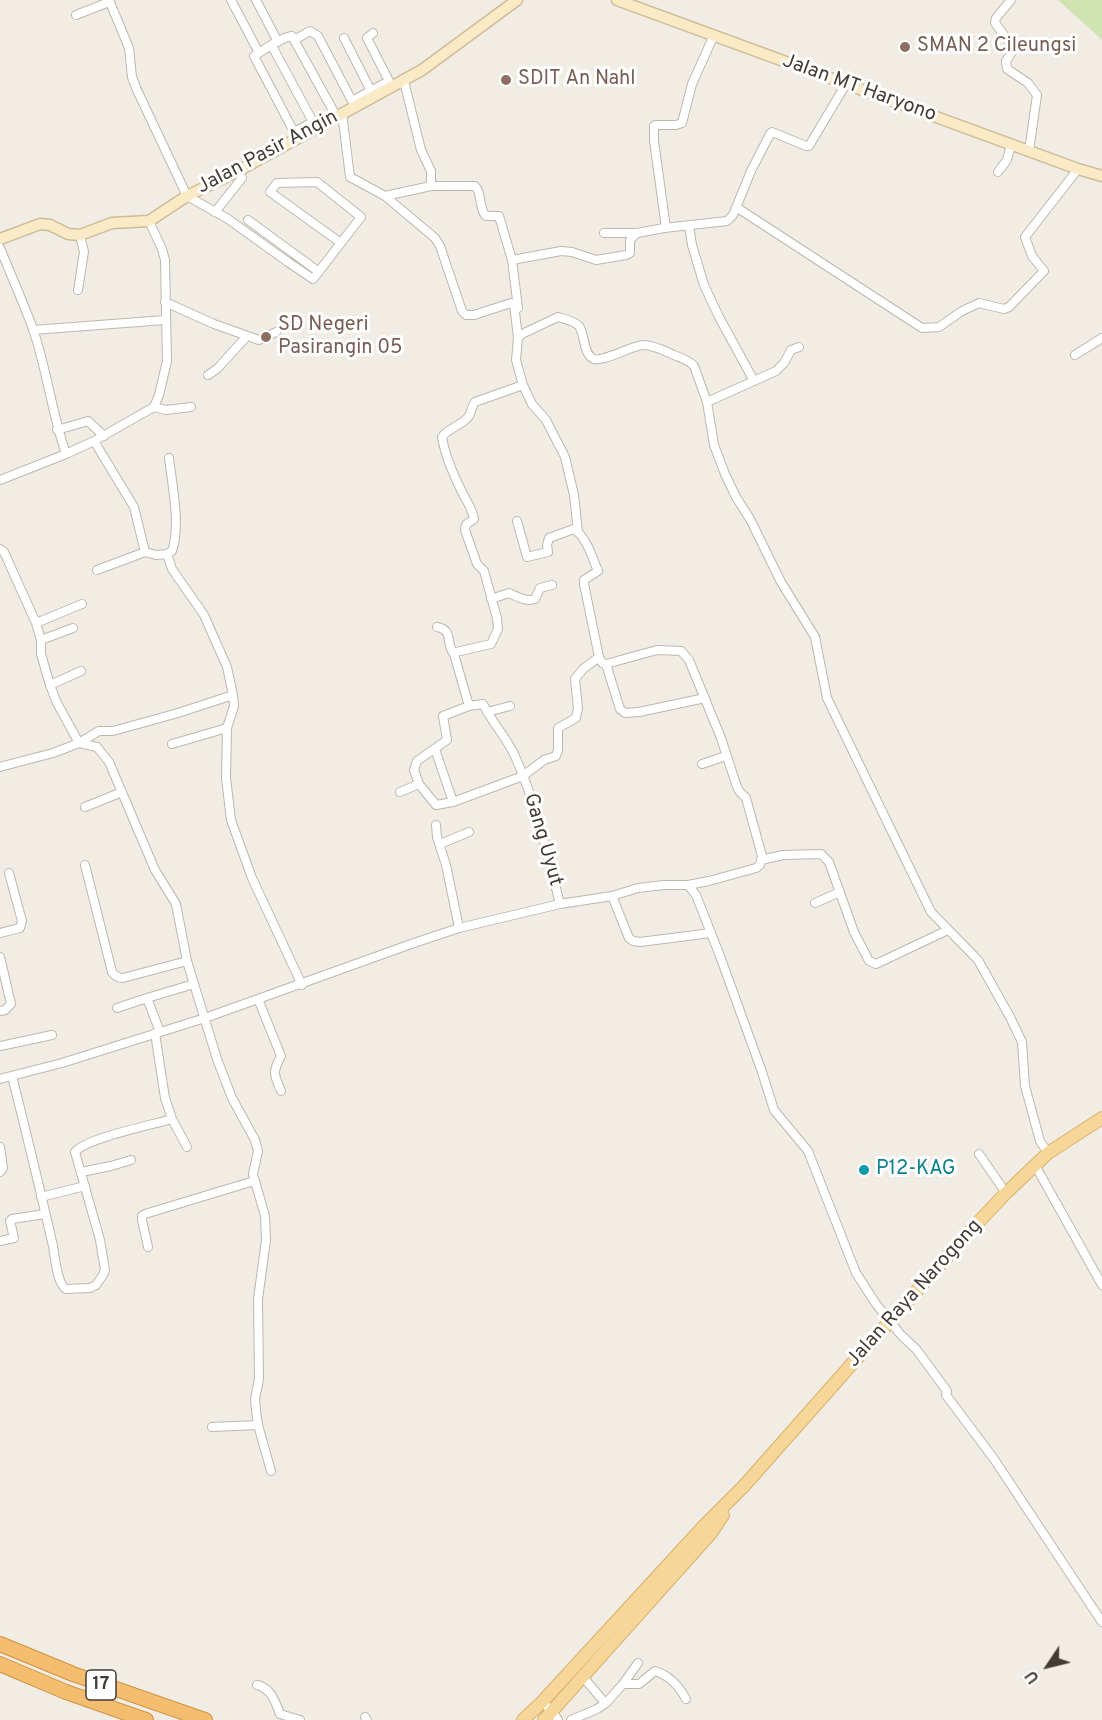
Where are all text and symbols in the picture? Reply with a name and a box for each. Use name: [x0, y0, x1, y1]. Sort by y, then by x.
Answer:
place label: SMAN 2 Cileungsi: [917, 35, 1076, 59]
marker: SMAN 2 Cileungsi: [898, 40, 912, 54]
street label: Jalan MT Haryono: [779, 50, 939, 128]
place label: SDIT An Nahl: [518, 68, 636, 92]
marker: SDIT An Nahl: [499, 73, 513, 87]
street label: Jalan Pasir Angin: [194, 106, 342, 200]
place label: SD Negeri Pasirangin 05: [278, 314, 402, 361]
marker: SD Negeri Pasirangin 05: [259, 330, 273, 344]
street label: Gang Uyut: [517, 791, 567, 889]
place label: P12-KAG: [876, 1158, 956, 1182]
marker: P12-KAG: [857, 1163, 871, 1177]
street label: Jalan Raya Narogong: [842, 1215, 988, 1373]
north arrow: [1018, 1636, 1078, 1696]
text: U: [1022, 1666, 1045, 1687]
road number: 17: [86, 1670, 116, 1700]

